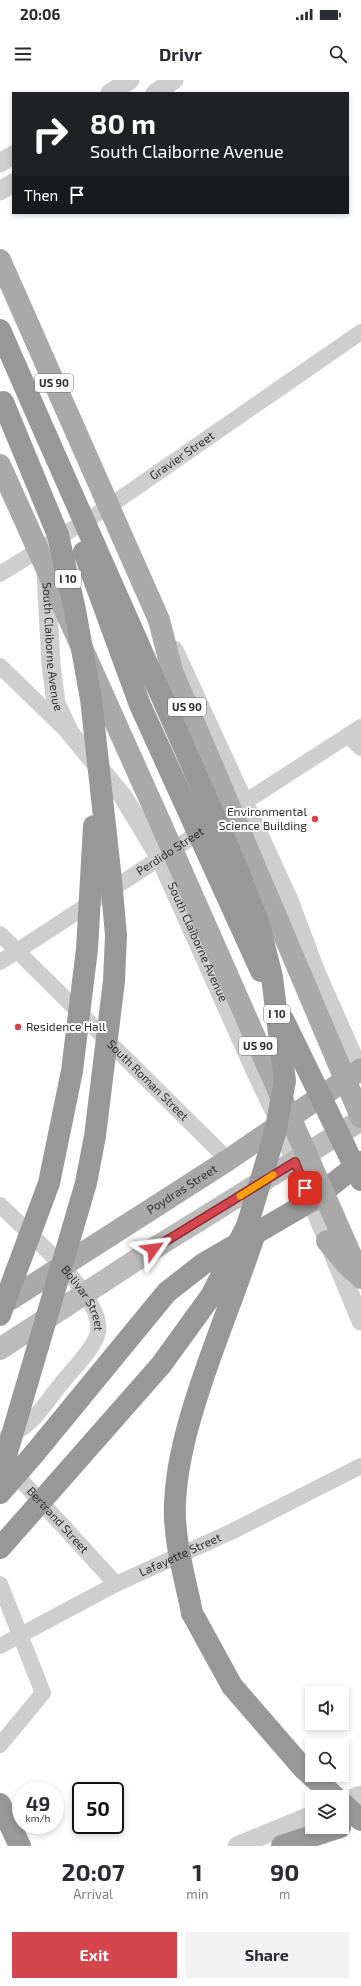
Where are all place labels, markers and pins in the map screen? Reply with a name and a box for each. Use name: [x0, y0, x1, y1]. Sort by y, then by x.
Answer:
place label: Environmental Science Building: [219, 804, 307, 832]
marker: Environmental Science Building: [310, 814, 320, 824]
place label: Residence Hall: [26, 1019, 106, 1033]
marker: Residence Hall: [13, 1022, 23, 1032]
pin: [288, 1171, 322, 1205]

